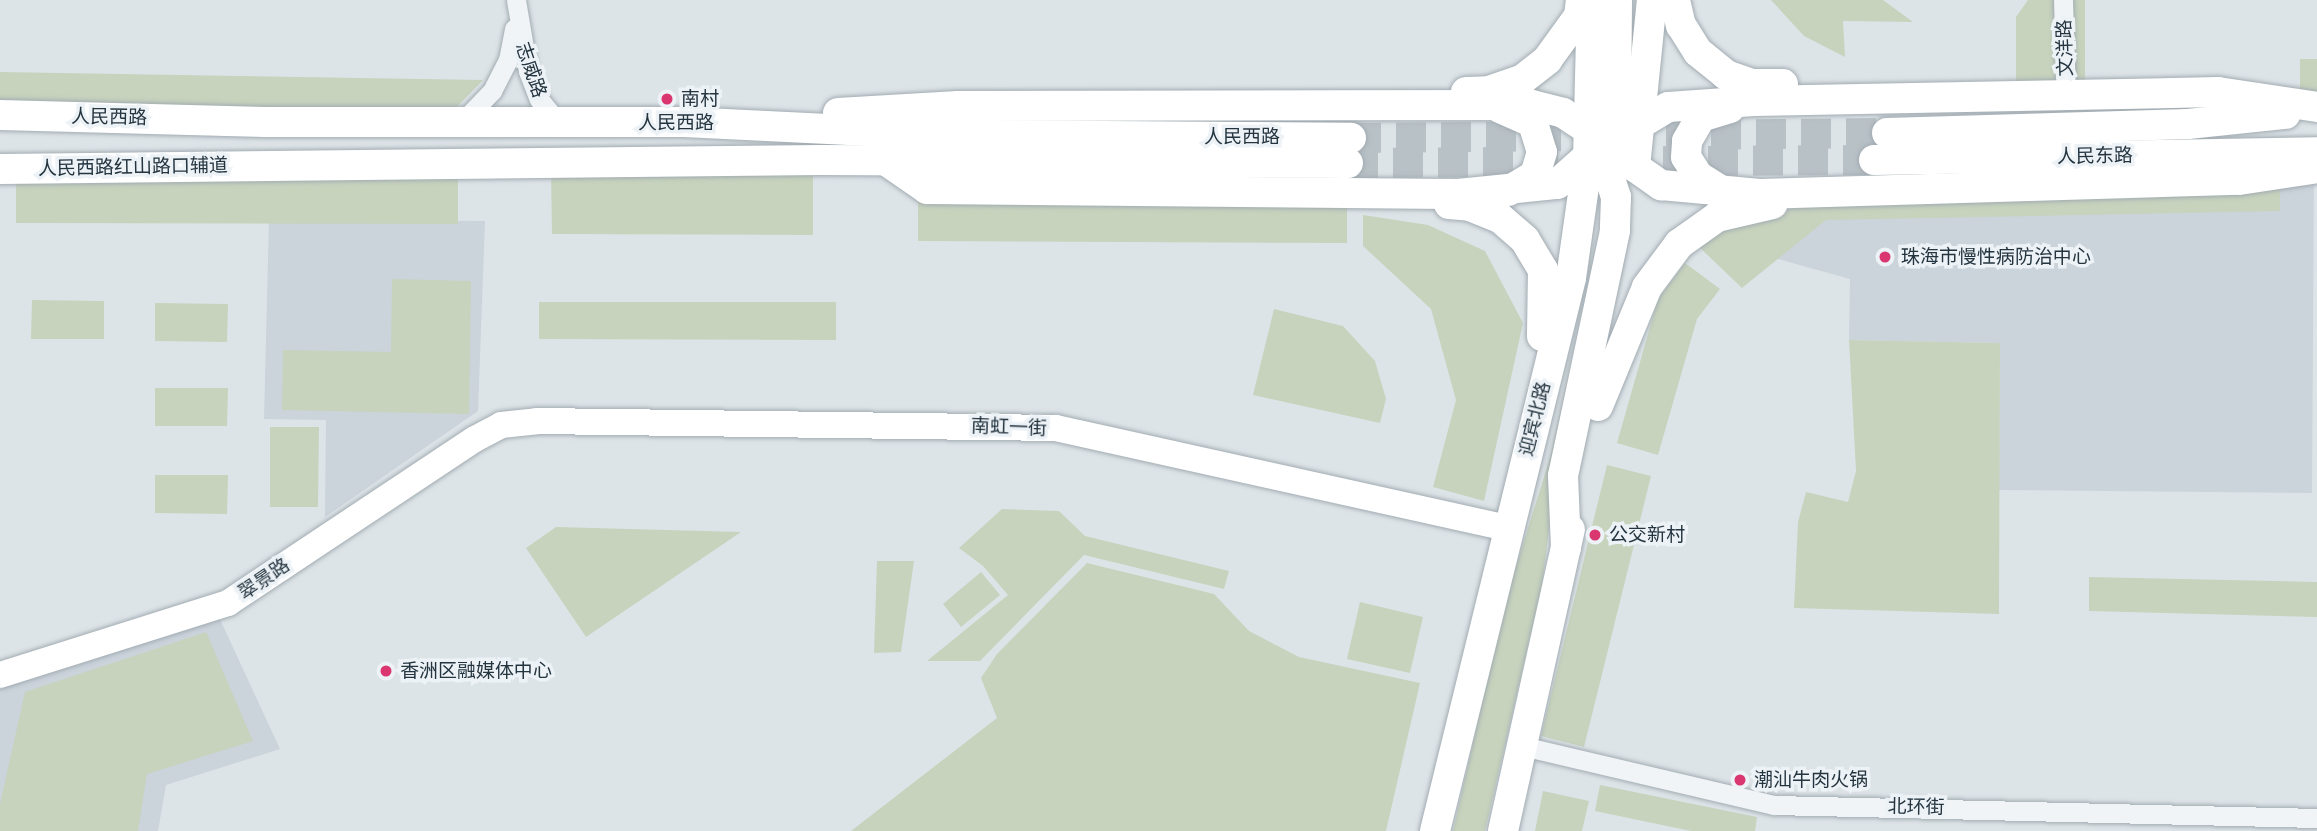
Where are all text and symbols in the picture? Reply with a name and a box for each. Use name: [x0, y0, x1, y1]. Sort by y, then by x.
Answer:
street label: 文洋路: [2053, 19, 2077, 77]
street label: 志威路: [511, 39, 551, 101]
place label: 南村: [681, 88, 719, 110]
marker: 南村: [659, 91, 675, 107]
street label: 人民西路: [71, 105, 147, 129]
street label: 人民西路: [638, 112, 714, 134]
street label: 人民西路: [1204, 126, 1280, 148]
street label: 人民东路: [2057, 144, 2133, 168]
street label: 人民西路红山路口辅道: [38, 154, 228, 180]
place label: 珠海市慢性病防治中心: [1901, 246, 2091, 268]
marker: 珠海市慢性病防治中心: [1875, 247, 1895, 267]
street label: 迎宾北路: [1515, 379, 1555, 459]
street label: 南虹一街: [971, 414, 1047, 440]
place label: 公交新村: [1609, 524, 1685, 546]
marker: 公交新村: [1587, 527, 1603, 543]
street label: 翠景路: [234, 554, 294, 604]
place label: 香洲区融媒体中心: [400, 660, 552, 682]
marker: 香洲区融媒体中心: [378, 663, 394, 679]
place label: 潮汕牛肉火锅: [1754, 769, 1868, 791]
marker: 潮汕牛肉火锅: [1732, 772, 1748, 788]
street label: 北环街: [1887, 795, 1945, 819]

